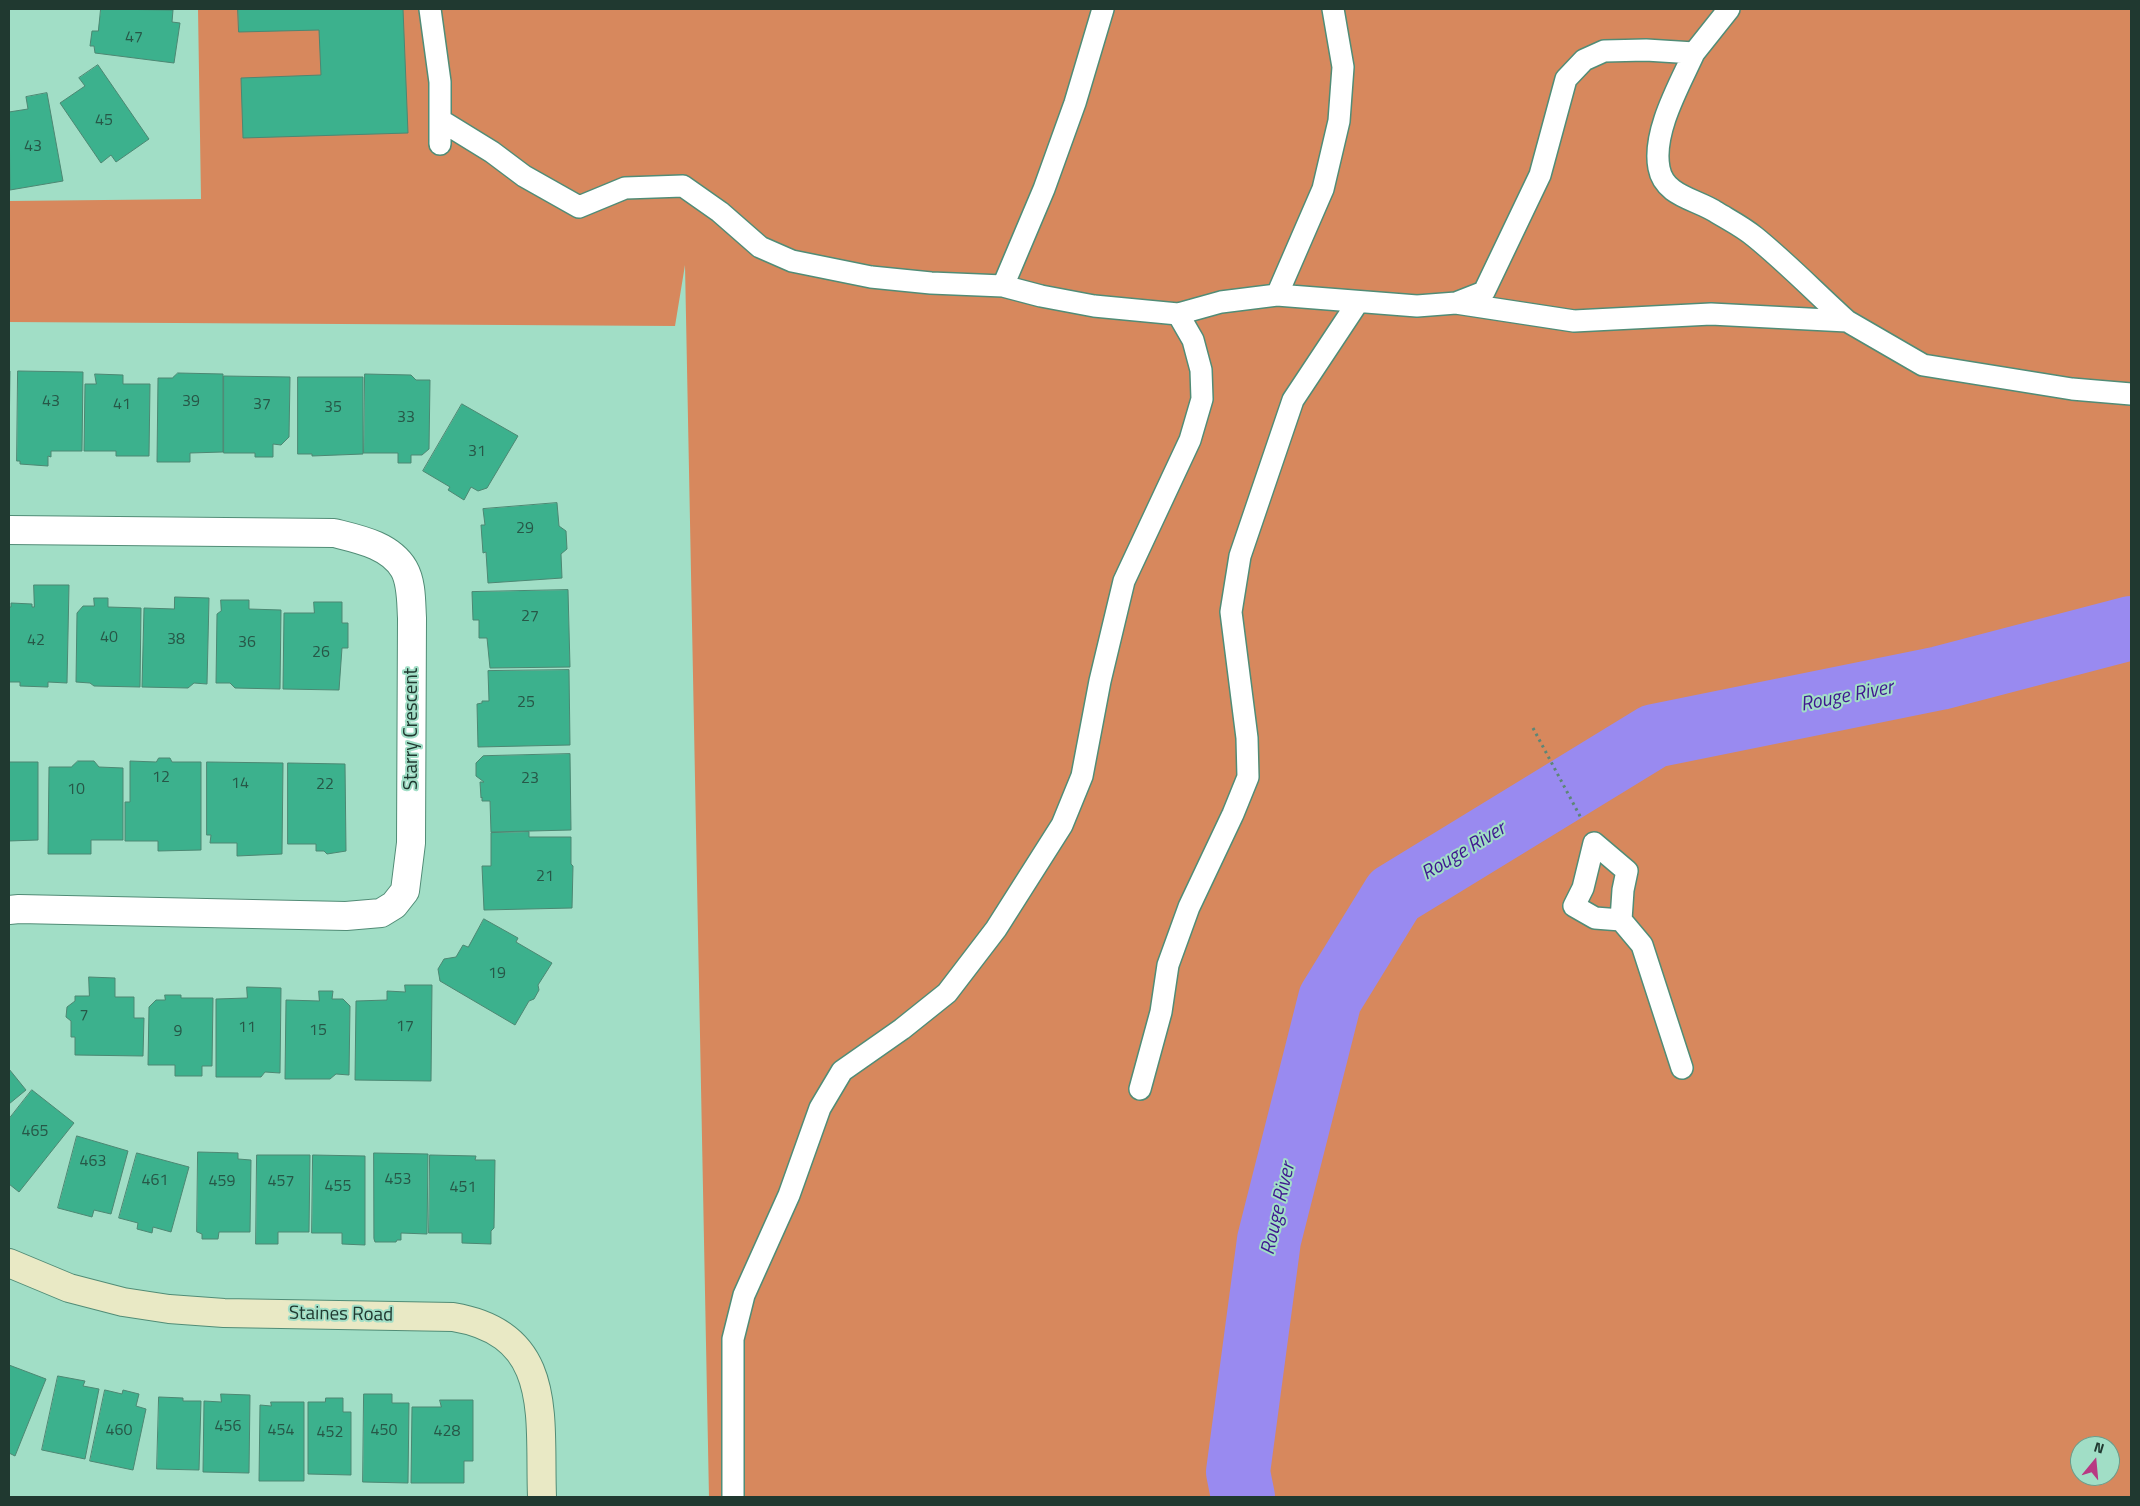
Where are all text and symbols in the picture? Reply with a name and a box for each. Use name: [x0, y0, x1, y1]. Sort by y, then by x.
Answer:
house number: 47: [125, 28, 143, 48]
house number: 45: [95, 111, 113, 131]
house number: 43: [24, 137, 42, 157]
house number: 43: [42, 392, 60, 412]
house number: 39: [182, 392, 200, 412]
house number: 41: [113, 395, 131, 415]
house number: 37: [253, 395, 271, 415]
house number: 35: [324, 398, 342, 418]
house number: 33: [397, 408, 415, 428]
house number: 31: [468, 442, 486, 462]
house number: 29: [516, 519, 534, 539]
house number: 27: [521, 607, 539, 627]
house number: 40: [100, 628, 118, 648]
house number: 38: [167, 630, 185, 650]
house number: 42: [27, 631, 45, 651]
house number: 36: [238, 633, 256, 653]
house number: 26: [312, 643, 330, 663]
street label: Starry Crescent: [401, 668, 423, 790]
water label: Rouge River: [1799, 676, 1895, 718]
house number: 25: [517, 693, 535, 713]
house number: 12: [152, 768, 170, 788]
house number: 23: [521, 769, 539, 789]
house number: 14: [231, 774, 249, 794]
house number: 22: [316, 775, 334, 795]
house number: 10: [67, 780, 85, 800]
water label: Rouge River: [1418, 818, 1510, 886]
house number: 21: [536, 867, 554, 887]
house number: 19: [488, 964, 506, 984]
house number: 7: [80, 1006, 88, 1026]
house number: 17: [396, 1017, 414, 1037]
house number: 11: [238, 1018, 256, 1038]
house number: 15: [309, 1021, 327, 1041]
house number: 9: [174, 1022, 182, 1042]
house number: 465: [22, 1122, 48, 1142]
house number: 463: [80, 1152, 106, 1172]
water label: Rouge River: [1257, 1161, 1301, 1257]
house number: 453: [385, 1170, 411, 1190]
house number: 461: [142, 1171, 168, 1191]
house number: 459: [209, 1172, 235, 1192]
house number: 457: [268, 1172, 294, 1192]
house number: 455: [325, 1177, 351, 1197]
house number: 451: [450, 1178, 476, 1198]
street label: Staines Road: [289, 1303, 393, 1327]
house number: 456: [215, 1417, 241, 1437]
house number: 460: [106, 1421, 132, 1441]
house number: 454: [268, 1421, 294, 1441]
house number: 450: [371, 1421, 397, 1441]
house number: 428: [434, 1422, 460, 1442]
house number: 452: [317, 1423, 343, 1443]
north arrow: [2070, 1436, 2120, 1486]
text: N: [2092, 1436, 2107, 1459]

